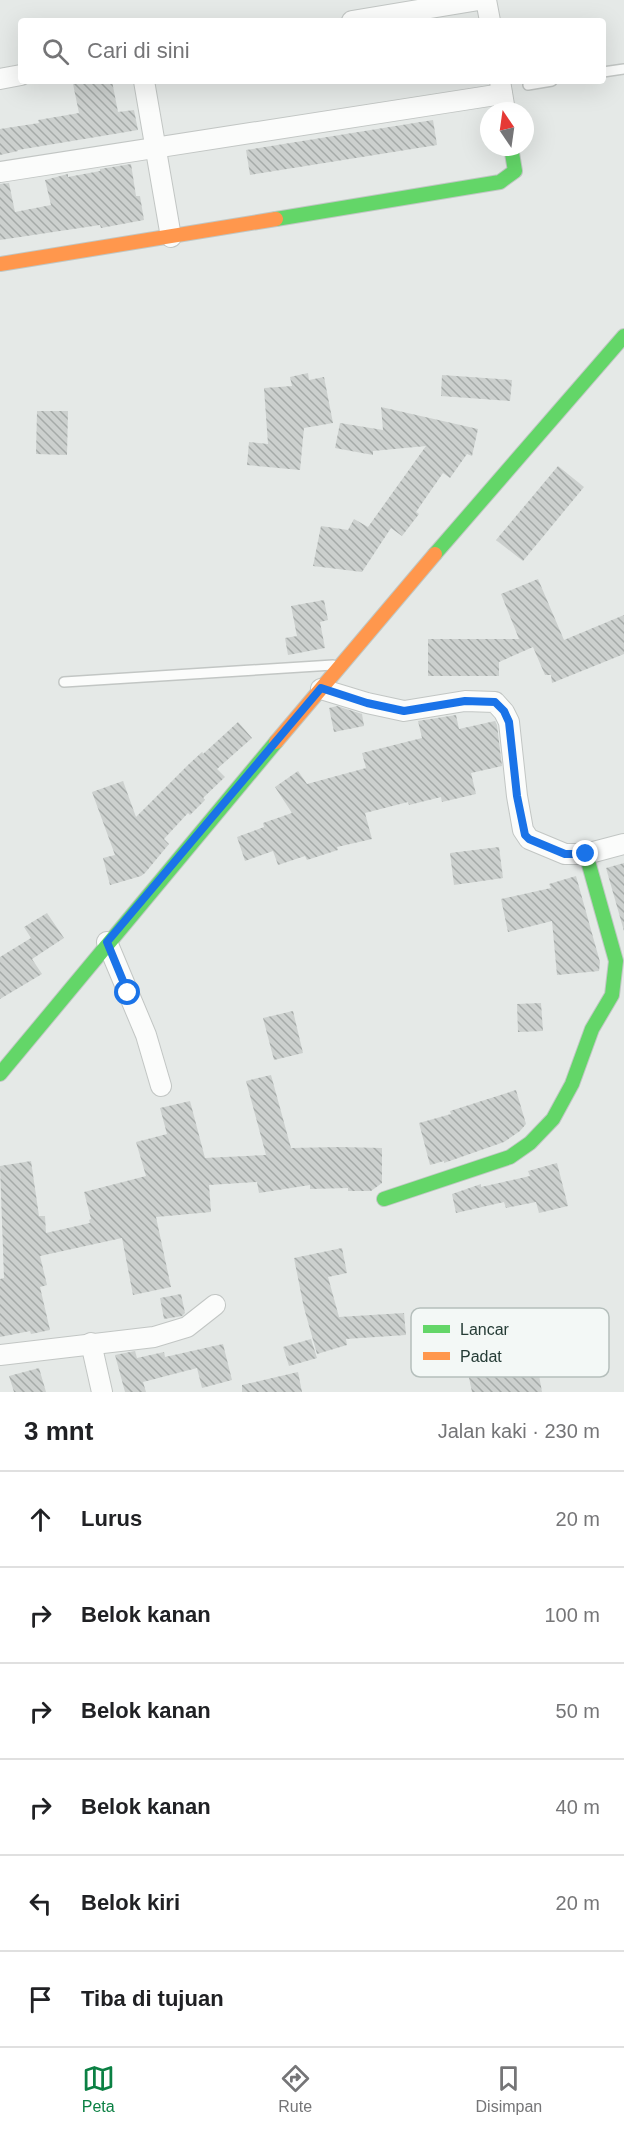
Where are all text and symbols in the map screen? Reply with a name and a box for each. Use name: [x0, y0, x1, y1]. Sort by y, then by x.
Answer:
search box: [18, 18, 606, 84]
icon: search: [39, 35, 72, 68]
text: Cari di sini: [87, 38, 190, 63]
north arrow: [480, 102, 534, 156]
route end: [572, 840, 598, 866]
route start: [114, 979, 140, 1005]
legend: [411, 1308, 609, 1377]
text: Lancar: [460, 1321, 510, 1338]
text: Padat: [460, 1348, 502, 1365]
text: 3 mnt: [24, 1416, 93, 1446]
text: Jalan kaki · 230 m: [438, 1420, 600, 1442]
icon: ahead: [24, 1503, 57, 1536]
text: Lurus: [81, 1506, 142, 1531]
text: 20 m: [556, 1508, 600, 1530]
icon: right: [24, 1599, 57, 1632]
text: Belok kanan: [81, 1602, 211, 1627]
text: 100 m: [544, 1604, 600, 1626]
icon: right: [24, 1695, 57, 1728]
text: Belok kanan: [81, 1698, 211, 1723]
text: 50 m: [556, 1700, 600, 1722]
icon: right: [24, 1791, 57, 1824]
text: Belok kanan: [81, 1794, 211, 1819]
text: 40 m: [556, 1796, 600, 1818]
icon: left: [24, 1887, 57, 1920]
text: Belok kiri: [81, 1890, 180, 1915]
text: 20 m: [556, 1892, 600, 1914]
icon: arrive: [24, 1983, 57, 2016]
text: Tiba di tujuan: [81, 1986, 224, 2011]
tab: Peta: [82, 2062, 115, 2116]
tab: Rute: [278, 2062, 312, 2116]
tab: Disimpan: [476, 2062, 542, 2116]

